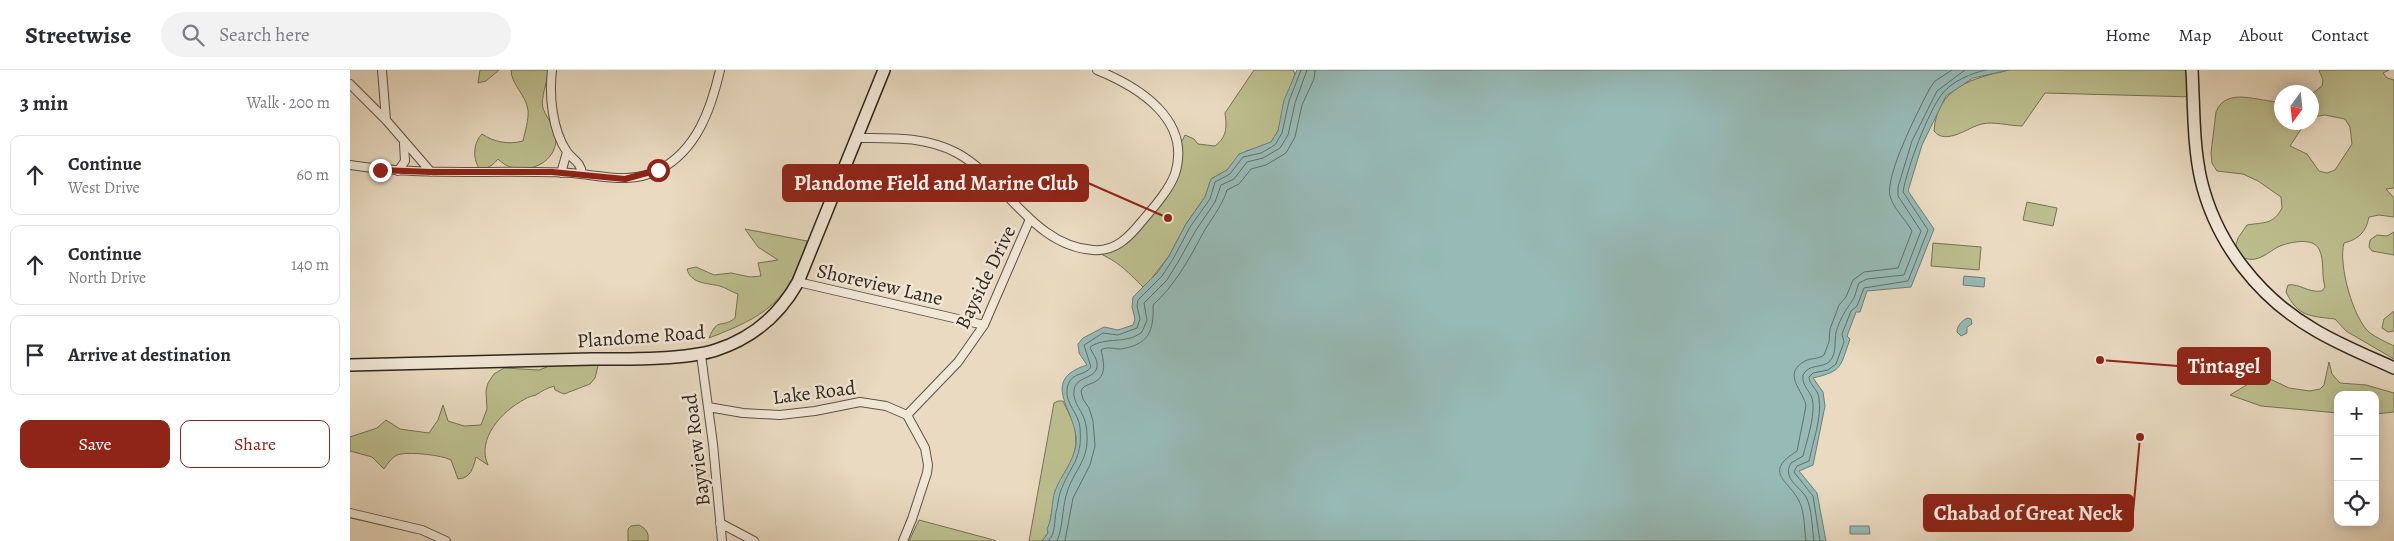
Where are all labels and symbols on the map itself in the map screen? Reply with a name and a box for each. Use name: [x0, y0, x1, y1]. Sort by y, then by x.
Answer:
north arrow: [2274, 85, 2319, 130]
route end: [369, 159, 392, 182]
route start: [647, 159, 670, 182]
callout: Plandome Field and Marine Club: [783, 165, 1088, 201]
text: Plandome Field and Marine Club: [794, 169, 1079, 197]
street label: Bayside Drive: [949, 221, 1022, 333]
street label: Shoreview Lane: [814, 257, 946, 312]
street label: Plandome Road: [576, 319, 706, 354]
callout: Tintagel: [2178, 348, 2270, 384]
text: Tintagel: [2188, 352, 2261, 380]
street label: Lake Road: [771, 374, 857, 411]
street label: Bayview Road: [676, 392, 717, 508]
callout: Chabad of Great Neck: [1924, 495, 2133, 531]
text: Chabad of Great Neck: [1934, 499, 2122, 527]

